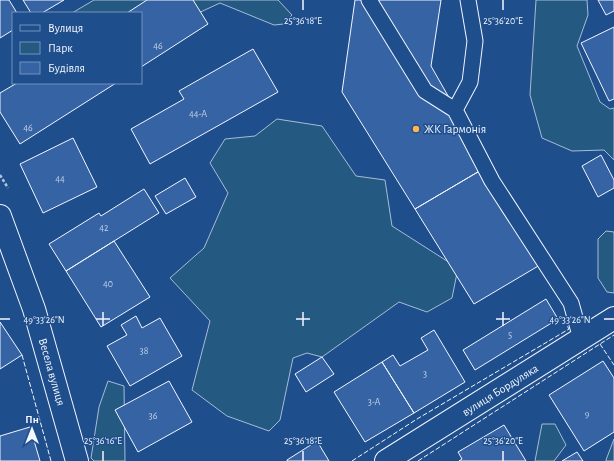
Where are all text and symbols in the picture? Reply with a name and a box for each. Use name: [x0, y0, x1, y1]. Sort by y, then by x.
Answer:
legend: [12, 12, 142, 84]
text: 25°36'18"E: [284, 16, 322, 26]
text: 25°36'20"E: [483, 16, 523, 26]
text: Вулиця: [48, 22, 83, 35]
house number: 46: [153, 41, 163, 51]
text: Парк: [48, 42, 73, 54]
text: Будівля: [48, 62, 85, 75]
house number: 44-А: [189, 109, 207, 119]
house number: 46: [23, 123, 33, 133]
place label: ЖК Гармонія: [424, 123, 486, 135]
marker: ЖК Гармонія: [411, 124, 421, 134]
house number: 44: [55, 174, 65, 184]
house number: 42: [99, 223, 109, 233]
house number: 40: [103, 279, 113, 289]
text: 49°33'26"N: [23, 315, 65, 325]
text: 49°33'26"N: [549, 315, 591, 325]
house number: 5: [508, 330, 512, 340]
street label: Весела вулиця: [36, 337, 67, 407]
house number: 38: [140, 346, 149, 356]
street label: вулиця Бордуляка: [460, 362, 541, 419]
house number: 3: [423, 369, 427, 379]
house number: 3-А: [368, 397, 380, 407]
north arrow: [12, 409, 52, 449]
house number: 9: [585, 409, 590, 419]
house number: 36: [149, 411, 158, 421]
text: Пн: [25, 414, 39, 425]
text: 25°36'16"E: [84, 436, 122, 446]
text: 25°36'18"E: [284, 436, 322, 446]
text: 25°36'20"E: [483, 436, 523, 446]

